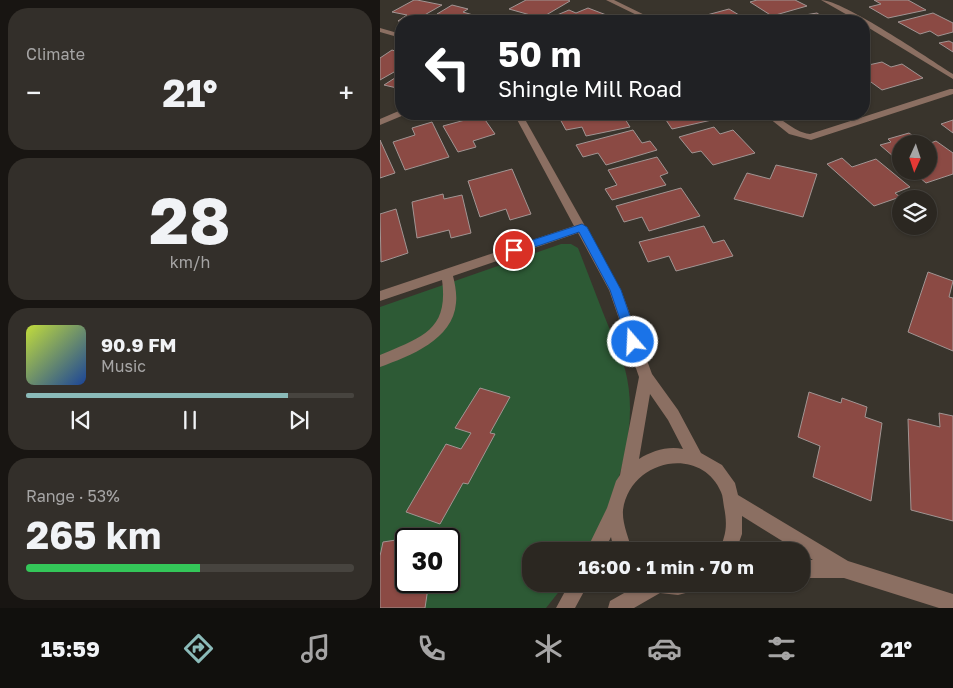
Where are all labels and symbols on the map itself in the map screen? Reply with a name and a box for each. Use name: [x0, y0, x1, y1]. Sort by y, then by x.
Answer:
north arrow: [892, 135, 938, 180]
pin: [493, 229, 535, 271]
position arrow: [606, 315, 658, 367]
speed limit sign: 30: [395, 528, 460, 593]

